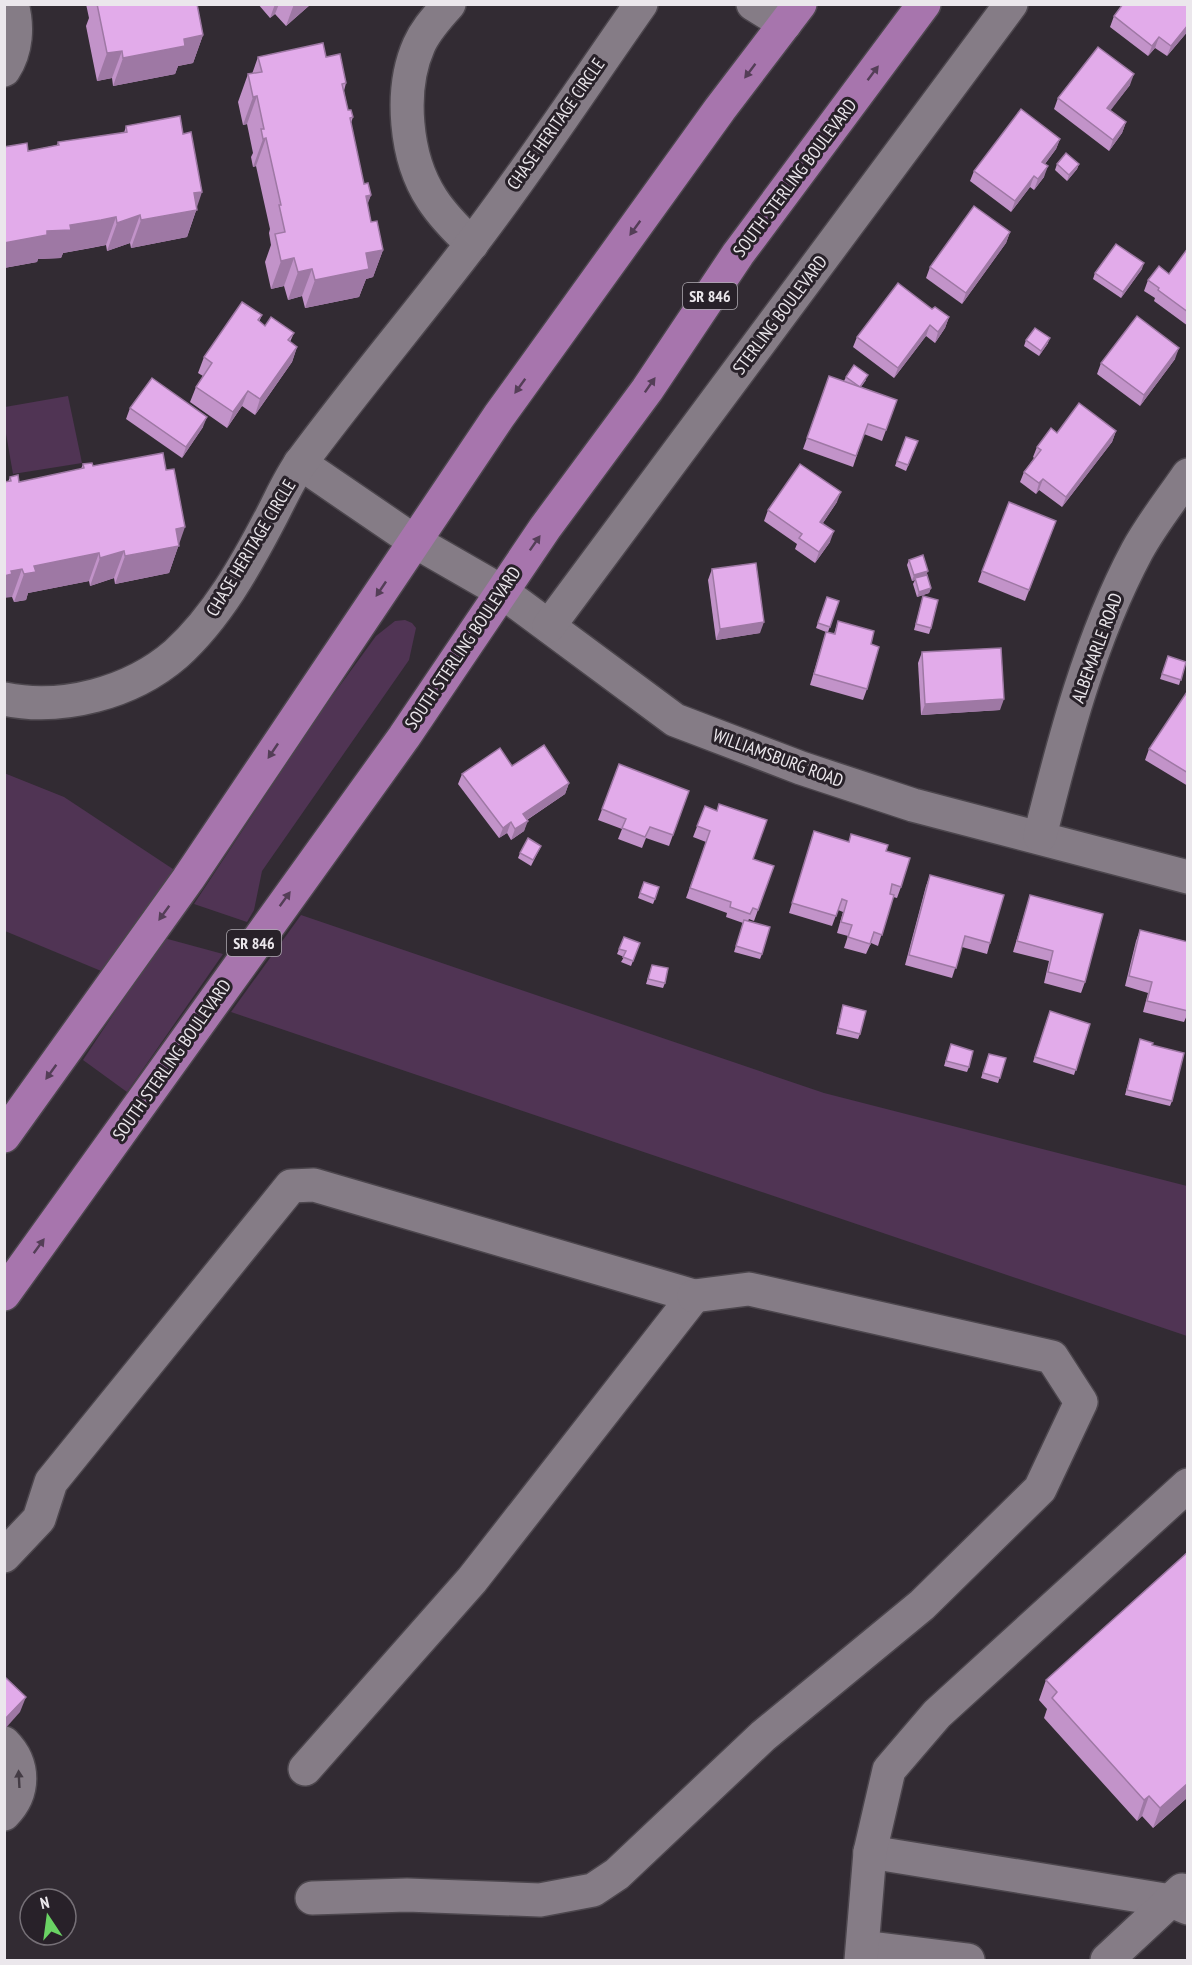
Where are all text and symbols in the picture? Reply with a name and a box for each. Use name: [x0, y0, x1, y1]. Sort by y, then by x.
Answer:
street label: CHASE HERITAGE CIRCLE: [502, 53, 610, 194]
one-way arrow: [744, 63, 756, 78]
one-way arrow: [866, 66, 878, 81]
street label: SOUTH STERLING BOULEVARD: [728, 94, 861, 261]
one-way arrow: [629, 221, 641, 236]
street label: STERLING BOULEVARD: [727, 251, 832, 379]
road number: SR 846: [683, 283, 737, 309]
one-way arrow: [644, 378, 656, 394]
one-way arrow: [515, 379, 527, 394]
street label: CHASE HERITAGE CIRCLE: [201, 475, 300, 620]
one-way arrow: [529, 535, 540, 551]
street label: SOUTH STERLING BOULEVARD: [399, 562, 526, 734]
one-way arrow: [376, 581, 387, 598]
street label: ALBEMARLE ROAD: [1066, 590, 1127, 706]
street label: WILLIAMSBURG ROAD: [710, 723, 847, 792]
one-way arrow: [267, 743, 279, 759]
one-way arrow: [279, 891, 291, 906]
one-way arrow: [158, 905, 170, 921]
road number: SR 846: [227, 930, 281, 956]
street label: SOUTH STERLING BOULEVARD: [107, 975, 236, 1145]
one-way arrow: [45, 1063, 57, 1079]
one-way arrow: [33, 1239, 45, 1255]
one-way arrow: [15, 1769, 24, 1788]
north arrow: [18, 1887, 78, 1947]
text: N: [38, 1892, 51, 1913]

